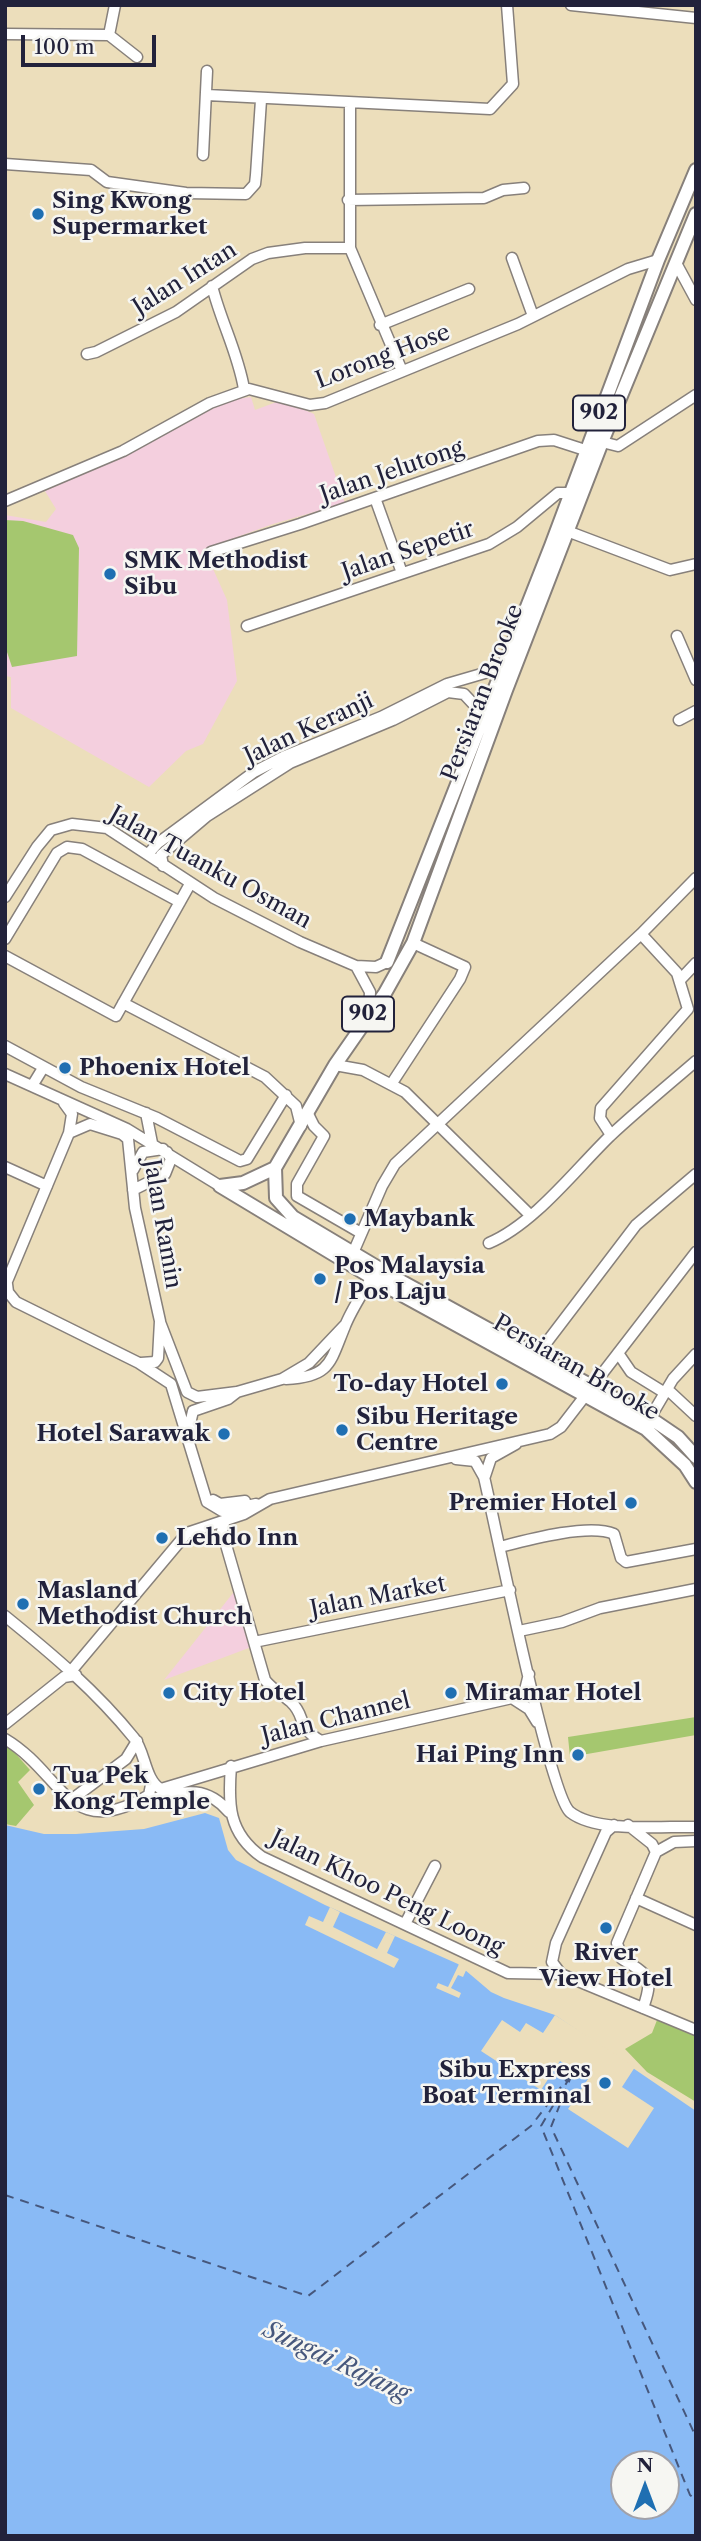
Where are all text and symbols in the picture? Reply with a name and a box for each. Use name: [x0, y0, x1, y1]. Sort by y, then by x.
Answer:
scale bar: [24, 21, 159, 65]
text: 100 m: [34, 34, 95, 59]
place label: Sing Kwong Supermarket: [52, 187, 207, 241]
marker: Sing Kwong Supermarket: [30, 206, 46, 222]
street label: Jalan Intan: [128, 236, 242, 322]
street label: Lorong Hose: [312, 319, 454, 395]
road number: 902: [573, 396, 625, 430]
street label: Jalan Jelutong: [317, 435, 467, 509]
street label: Jalan Sepetir: [338, 515, 478, 587]
place label: SMK Methodist Sibu: [124, 547, 308, 601]
marker: SMK Methodist Sibu: [102, 566, 118, 582]
street label: Persiaran Brooke: [437, 601, 529, 785]
street label: Jalan Keranji: [240, 687, 378, 771]
street label: Jalan Tuanku Osman: [104, 801, 316, 935]
road number: 902: [342, 996, 394, 1032]
place label: Phoenix Hotel: [79, 1054, 250, 1082]
marker: Phoenix Hotel: [57, 1060, 73, 1076]
street label: Jalan Ramin: [137, 1157, 187, 1291]
place label: Maybank: [364, 1205, 474, 1233]
marker: Maybank: [342, 1211, 358, 1227]
place label: Pos Malaysia / Pos Laju: [334, 1252, 485, 1306]
marker: Pos Malaysia / Pos Laju: [312, 1271, 328, 1287]
street label: Persiaran Brooke: [488, 1309, 664, 1427]
place label: To-day Hotel: [333, 1370, 488, 1398]
marker: To-day Hotel: [494, 1376, 510, 1392]
place label: Sibu Heritage Centre: [356, 1403, 518, 1457]
place label: Hotel Sarawak: [36, 1420, 210, 1448]
marker: Sibu Heritage Centre: [334, 1422, 350, 1438]
marker: Hotel Sarawak: [216, 1426, 232, 1442]
place label: Premier Hotel: [448, 1489, 617, 1517]
marker: Premier Hotel: [623, 1495, 639, 1511]
place label: Lehdo Inn: [176, 1524, 298, 1552]
marker: Lehdo Inn: [154, 1530, 170, 1546]
street label: Jalan Market: [308, 1570, 448, 1624]
place label: Masland Methodist Church: [37, 1577, 252, 1631]
marker: Masland Methodist Church: [15, 1596, 31, 1612]
place label: City Hotel: [183, 1679, 305, 1707]
place label: Miramar Hotel: [465, 1679, 641, 1707]
marker: City Hotel: [161, 1685, 177, 1701]
marker: Miramar Hotel: [443, 1685, 459, 1701]
street label: Jalan Channel: [259, 1687, 413, 1751]
place label: Hai Ping Inn: [416, 1741, 564, 1769]
marker: Hai Ping Inn: [570, 1747, 586, 1763]
place label: Tua Pek Kong Temple: [53, 1762, 210, 1816]
marker: Tua Pek Kong Temple: [31, 1781, 47, 1797]
street label: Jalan Khoo Peng Loong: [266, 1824, 508, 1962]
marker: River View Hotel: [598, 1920, 614, 1936]
place label: River View Hotel: [540, 1939, 672, 1993]
place label: Sibu Express Boat Terminal: [422, 2056, 591, 2110]
marker: Sibu Express Boat Terminal: [597, 2075, 613, 2091]
water label: Sungai Rajang: [258, 2316, 414, 2408]
north arrow: [610, 2450, 680, 2520]
text: N: [637, 2454, 653, 2477]

